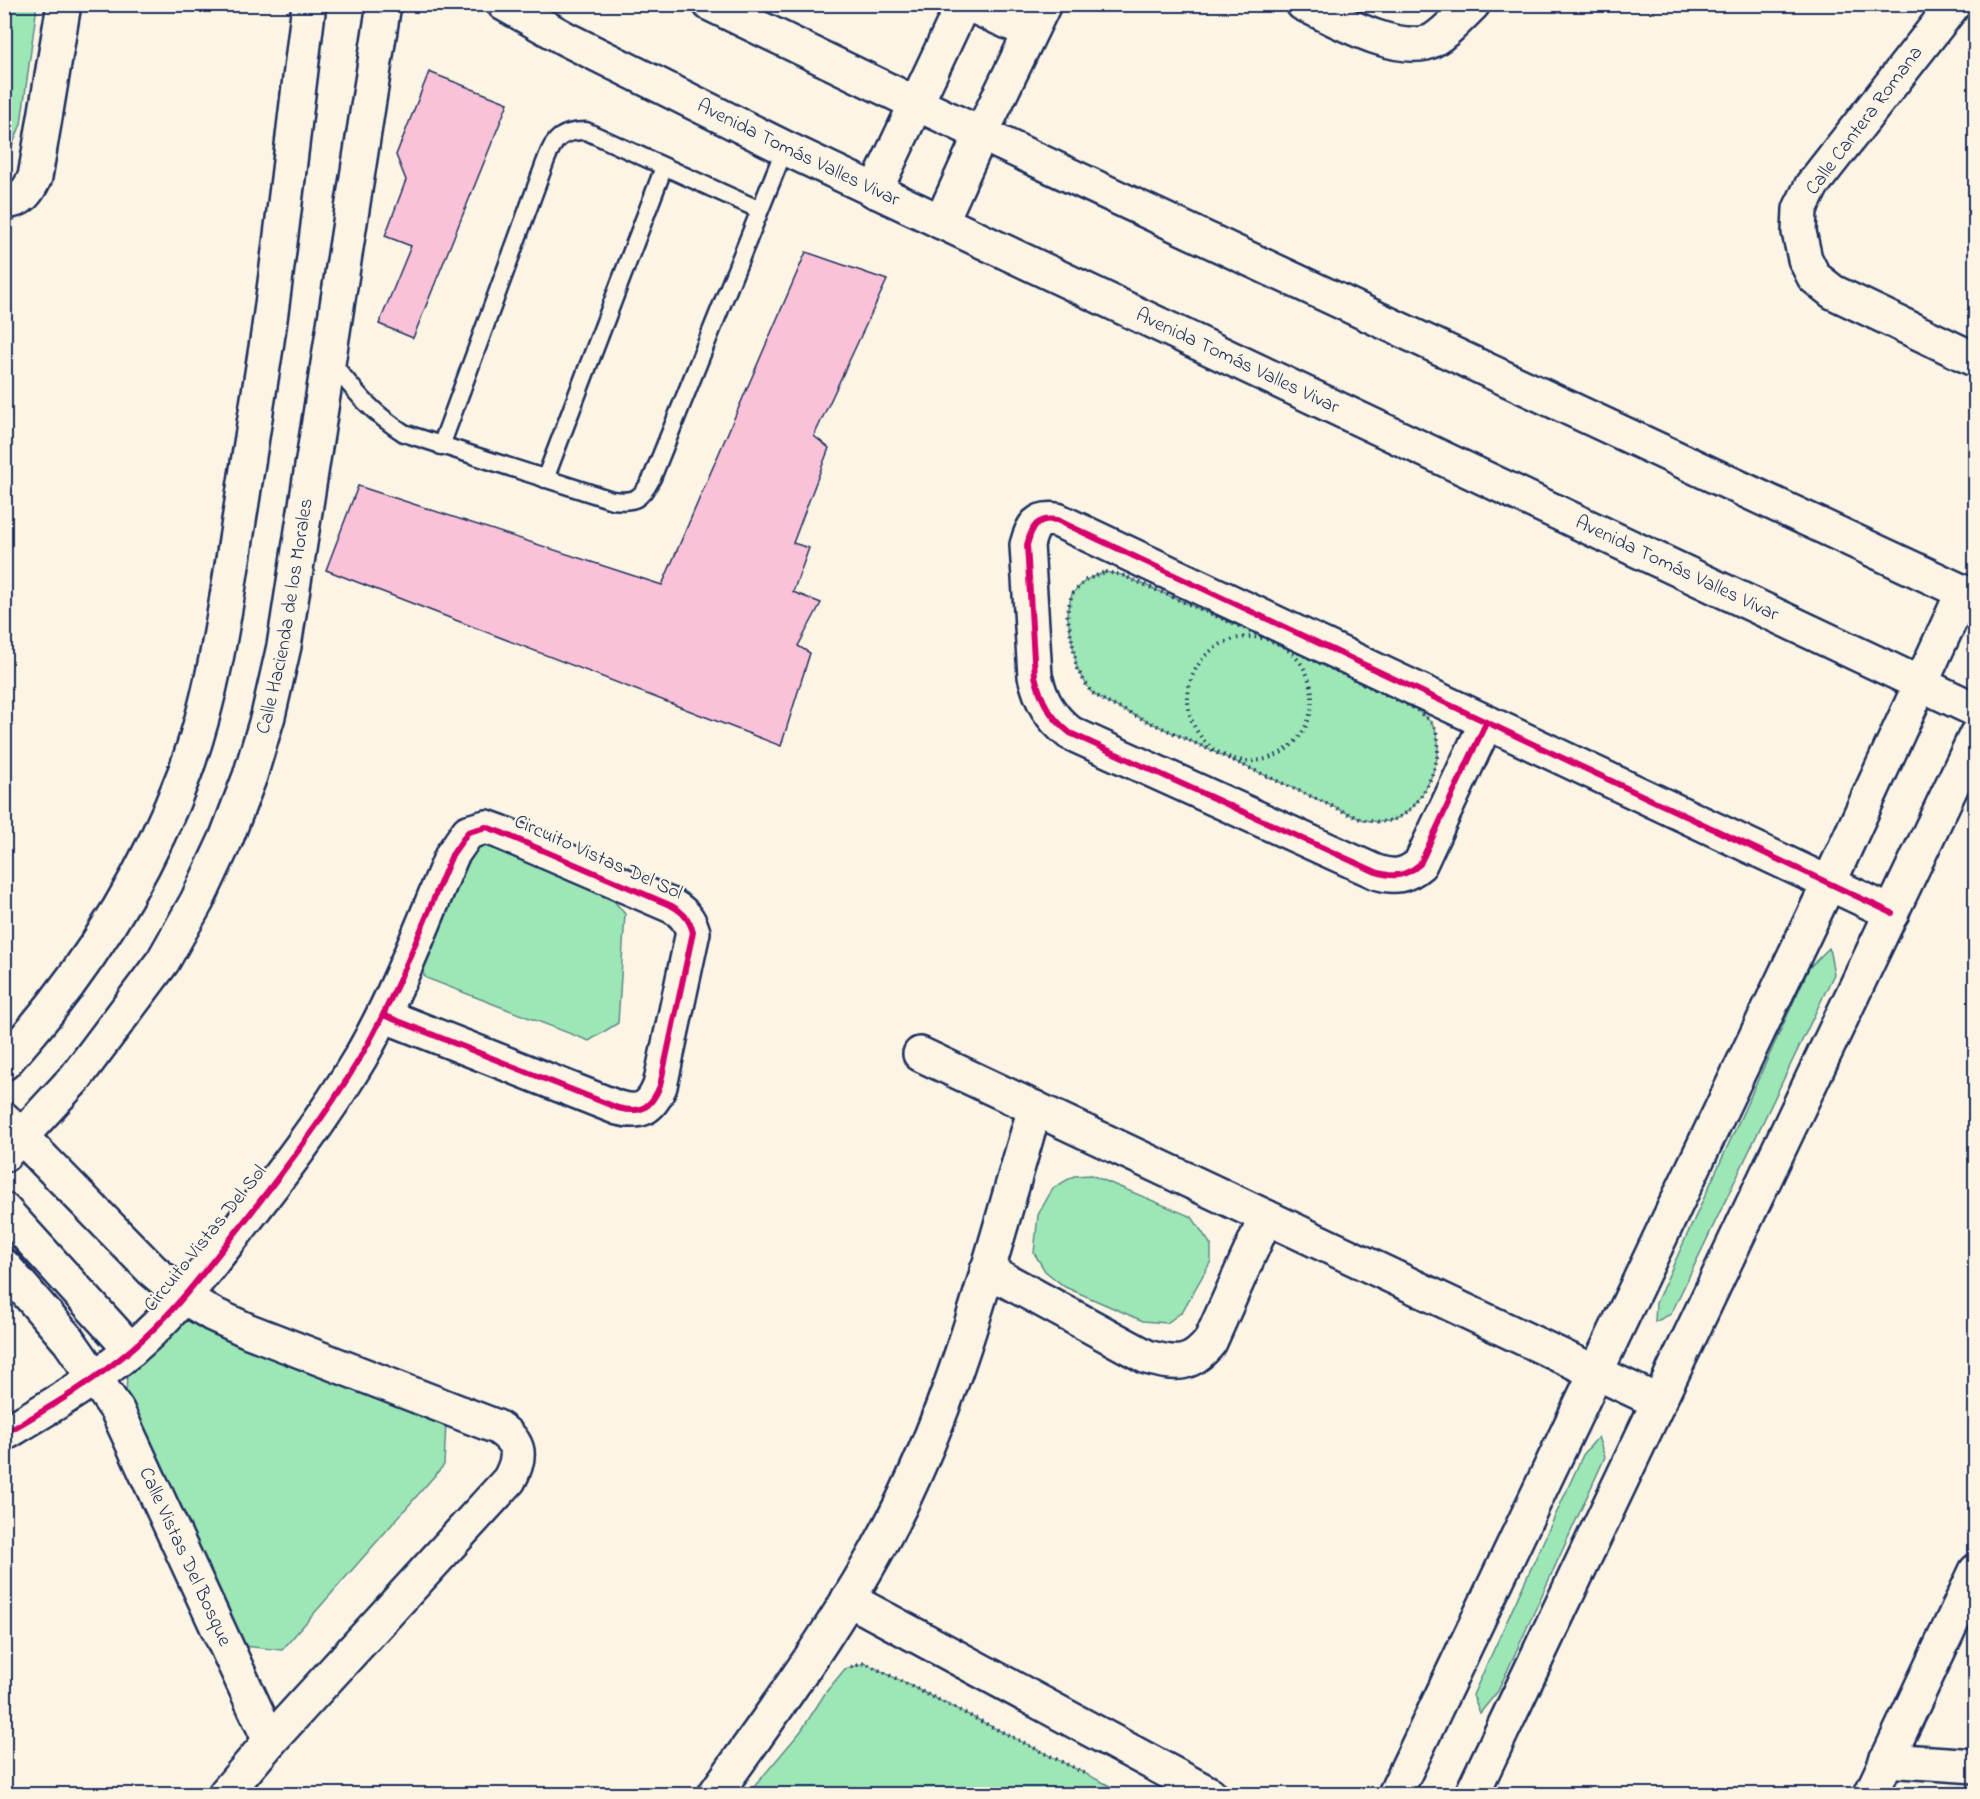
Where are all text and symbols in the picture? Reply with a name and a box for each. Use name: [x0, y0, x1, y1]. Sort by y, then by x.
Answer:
street label: Calle Cantera Romana: [1799, 40, 1931, 202]
street label: Avenida Tomás Valles Vivar: [692, 92, 905, 215]
street label: Avenida Tomás Valles Vivar: [1131, 301, 1345, 422]
street label: Calle Hacienda de los Morales: [249, 496, 321, 738]
street label: Avenida Tomás Valles Vivar: [1570, 508, 1784, 630]
street label: Circuito Vistas Del Sol: [509, 808, 687, 908]
street label: Circuito Vistas Del Sol: [138, 1159, 274, 1319]
street label: Calle Vistas Del Bosque: [131, 1463, 239, 1651]

